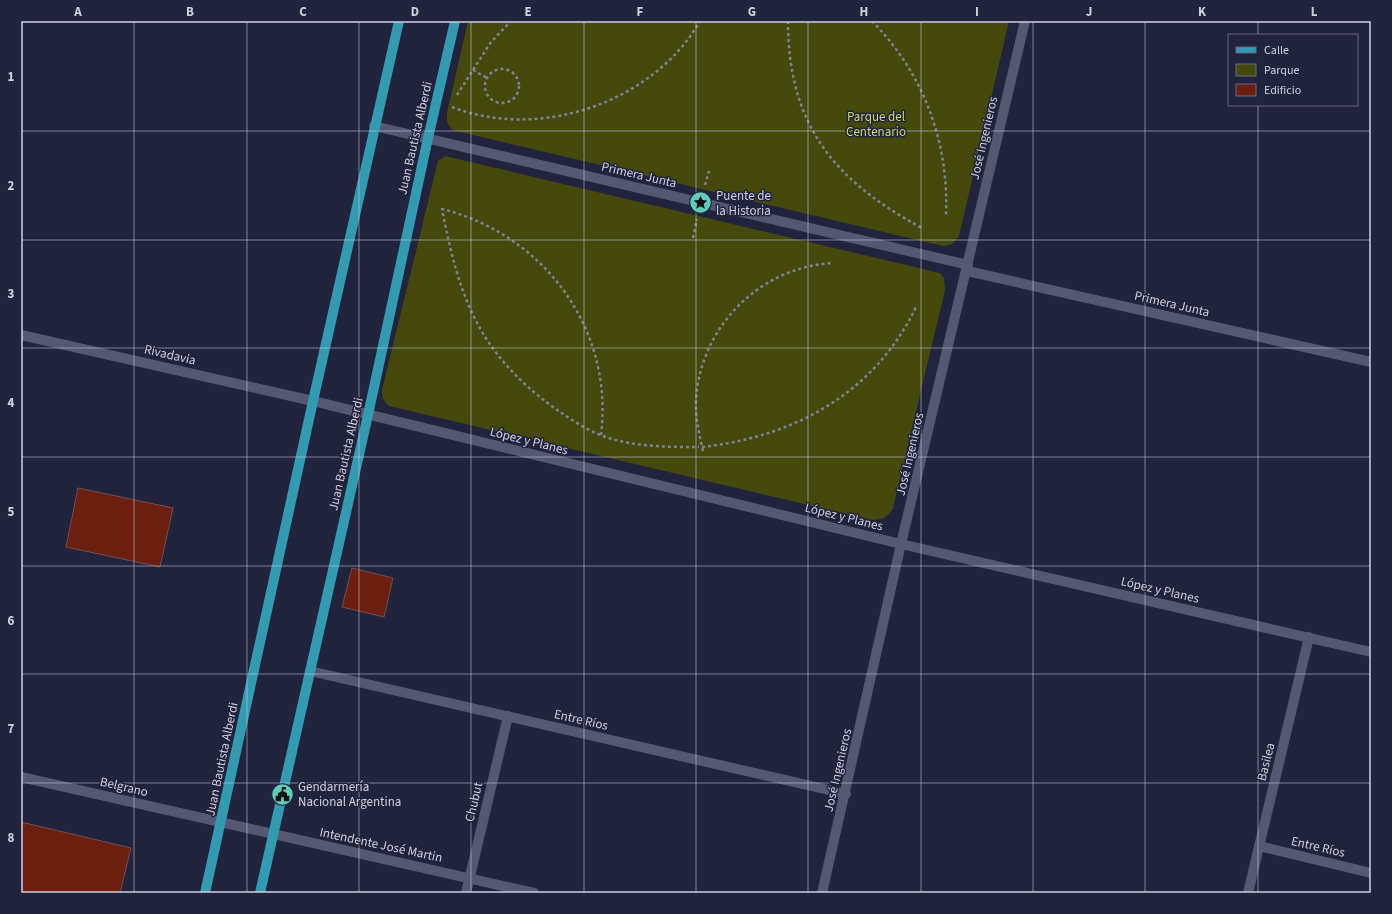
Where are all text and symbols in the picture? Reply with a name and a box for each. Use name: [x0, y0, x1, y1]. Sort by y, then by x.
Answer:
text: A: [73, 3, 82, 21]
text: B: [186, 3, 194, 21]
text: C: [299, 3, 307, 21]
text: D: [411, 3, 419, 21]
text: E: [524, 3, 532, 21]
text: F: [637, 3, 644, 21]
text: G: [748, 3, 756, 21]
text: H: [860, 3, 868, 21]
text: I: [975, 3, 979, 21]
text: J: [1086, 3, 1092, 21]
text: K: [1198, 3, 1207, 21]
text: L: [1311, 3, 1318, 21]
legend: [1228, 34, 1358, 106]
text: Calle: [1264, 42, 1289, 59]
text: Parque: [1264, 62, 1300, 79]
text: 1: [8, 68, 15, 86]
street label: Juan Bautista Alberdi: [393, 80, 437, 196]
text: Edificio: [1264, 82, 1301, 99]
street label: José Ingenieros: [966, 94, 1002, 181]
park label: Parque del Centenario: [846, 108, 906, 141]
street label: Primera Junta: [600, 158, 678, 192]
text: 2: [8, 177, 15, 195]
place label: Puente de la Historia: [716, 187, 771, 220]
place icon: Puente de la Historia: [687, 190, 713, 216]
text: 3: [8, 285, 15, 303]
street label: Primera Junta: [1133, 287, 1211, 321]
street label: Rivadavia: [142, 340, 198, 370]
text: 4: [8, 394, 15, 412]
street label: Juan Bautista Alberdi: [324, 396, 368, 512]
street label: José Ingenieros: [892, 410, 928, 497]
street label: López y Planes: [488, 423, 570, 460]
street label: López y Planes: [803, 499, 885, 536]
text: 5: [8, 503, 15, 521]
street label: López y Planes: [1119, 572, 1201, 608]
text: 6: [8, 612, 15, 630]
street label: Juan Bautista Alberdi: [201, 701, 243, 817]
street label: Entre Ríos: [552, 705, 610, 735]
text: 7: [8, 720, 15, 738]
street label: José Ingenieros: [820, 726, 856, 813]
street label: Basilea: [1253, 741, 1279, 783]
street label: Belgrano: [98, 773, 150, 801]
place label: Gendarmería Nacional Argentina: [298, 778, 401, 811]
street label: Chubut: [461, 780, 487, 824]
public building icon: Gendarmería Nacional Argentina: [270, 781, 296, 807]
street label: Intendente José Martin: [318, 823, 444, 867]
text: 8: [8, 829, 15, 847]
street label: Entre Ríos: [1289, 832, 1347, 862]

